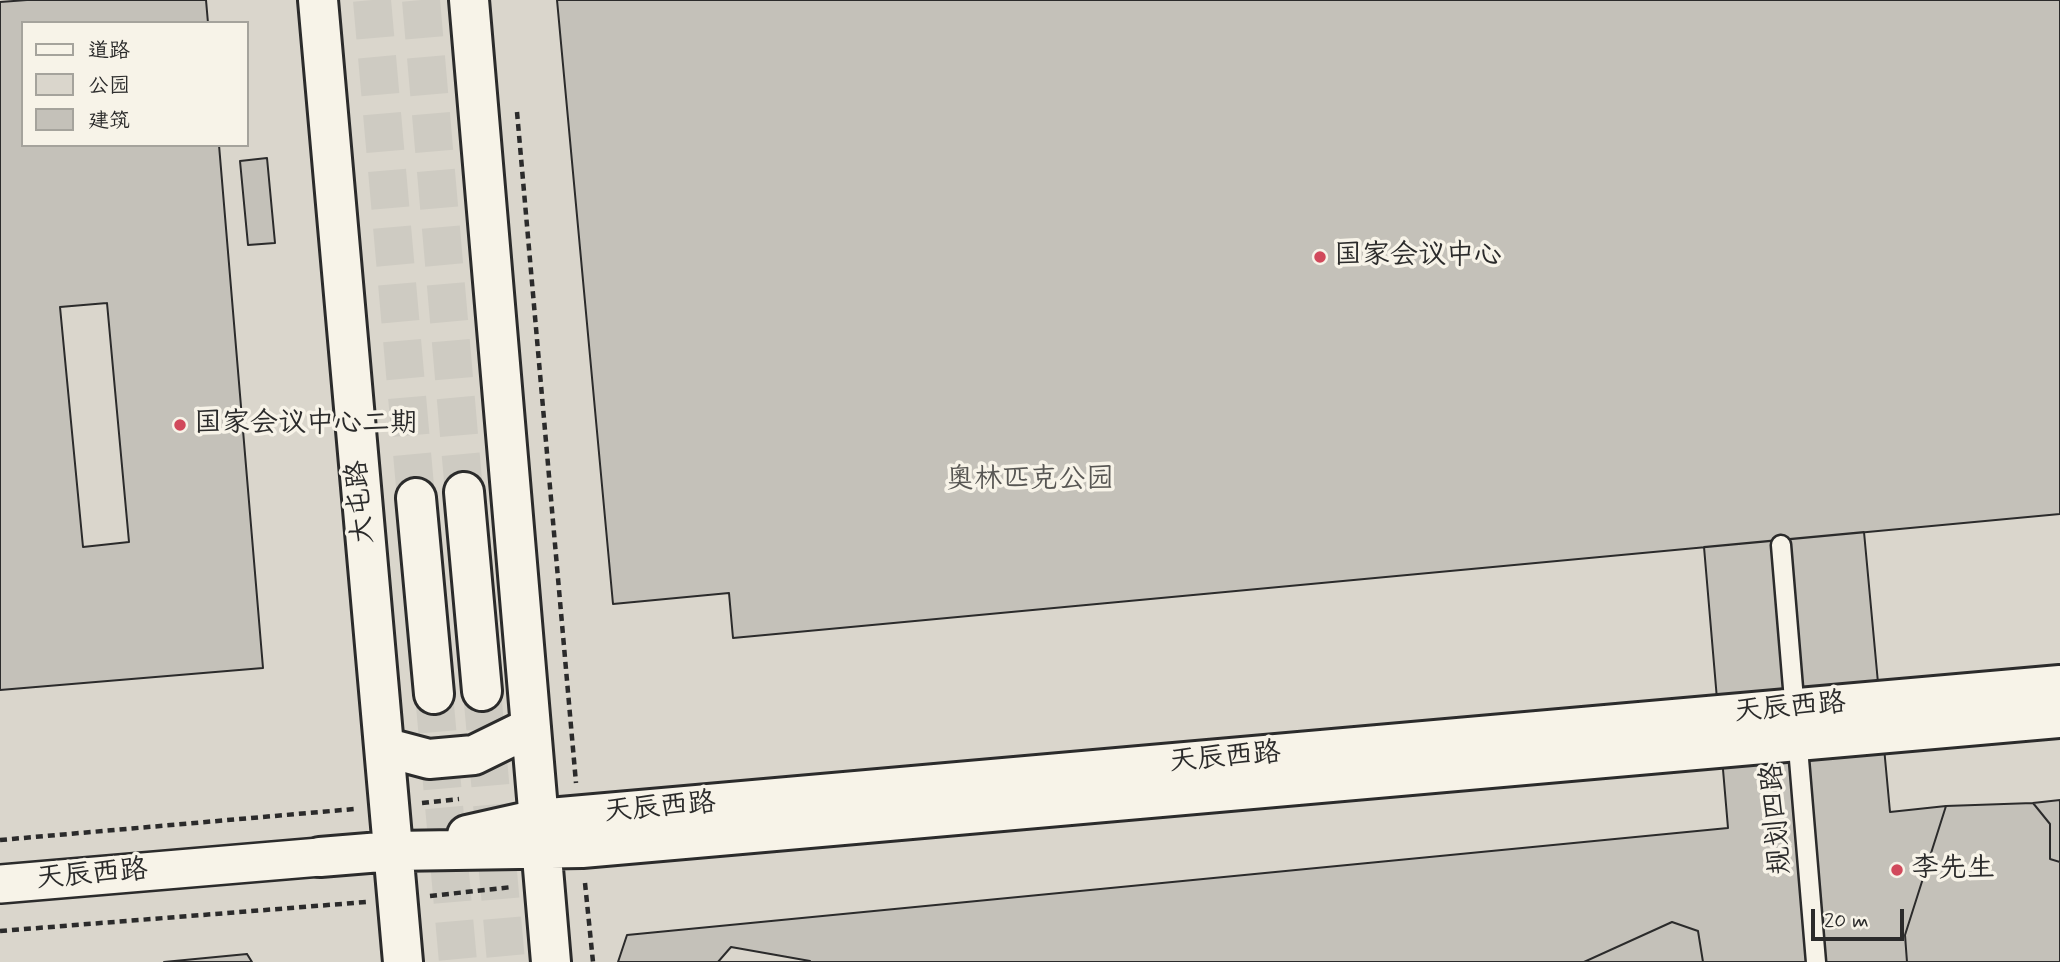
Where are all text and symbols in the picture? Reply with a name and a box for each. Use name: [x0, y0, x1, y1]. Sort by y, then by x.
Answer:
legend: [21, 21, 248, 147]
text: 道路: [88, 37, 130, 65]
text: 公园: [88, 72, 130, 100]
text: 建筑: [88, 107, 130, 135]
place label: 国家会议中心: [1334, 240, 1502, 274]
marker: 国家会议中心: [1312, 249, 1328, 265]
place label: 国家会议中心二期: [194, 408, 418, 442]
marker: 国家会议中心二期: [172, 417, 188, 433]
street label: 大屯路: [342, 459, 382, 545]
park label: 奥林匹克公园: [946, 464, 1114, 498]
street label: 天辰西路: [1733, 687, 1847, 731]
street label: 天辰西路: [1168, 737, 1282, 781]
street label: 规划四路: [1756, 762, 1800, 876]
street label: 天辰西路: [603, 787, 717, 831]
place label: 李先生: [1911, 853, 1995, 887]
street label: 天辰西路: [35, 854, 149, 898]
marker: 李先生: [1889, 862, 1905, 878]
scale bar: [1815, 895, 1908, 939]
text: 20 m: [1824, 907, 1869, 935]

